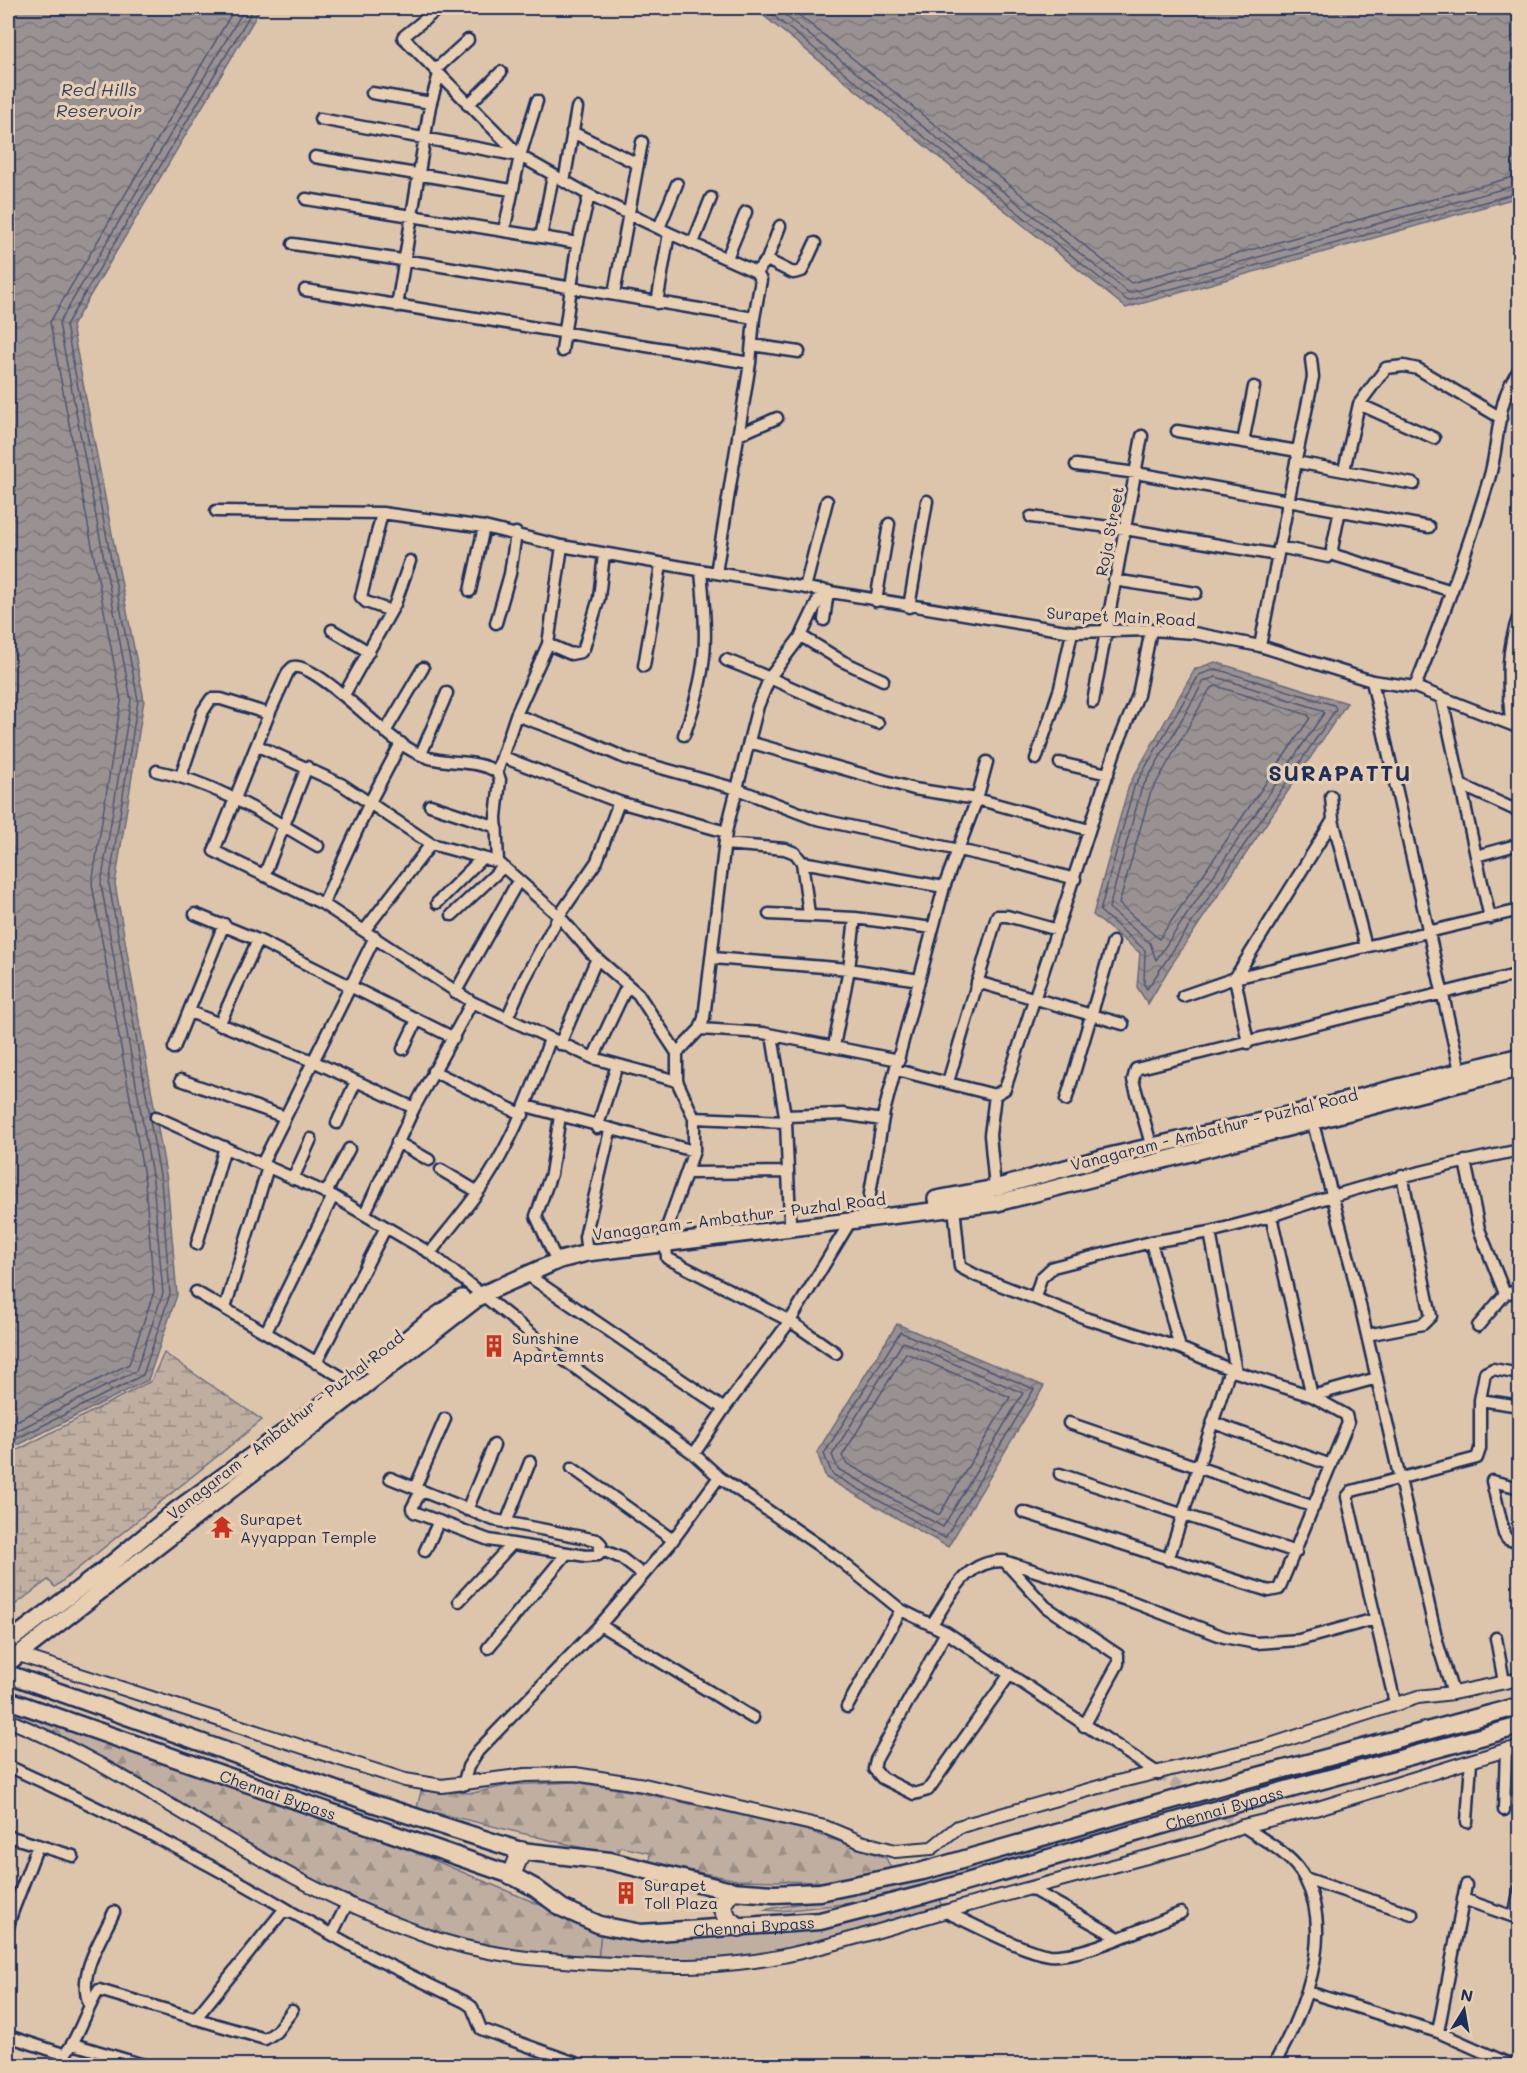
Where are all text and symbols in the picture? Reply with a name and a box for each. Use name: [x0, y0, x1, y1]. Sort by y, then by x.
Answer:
water label: Red Hills Reservoir: [56, 77, 142, 122]
street label: Roja Street: [1090, 484, 1128, 578]
street label: Surapet Main Road: [1046, 602, 1196, 630]
district label: SURAPATTU: [1268, 758, 1412, 787]
street label: Vanagaram - Ambathur - Puzhal Road: [1068, 1083, 1360, 1175]
street label: Vanagaram - Ambathur - Puzhal Road: [591, 1188, 887, 1244]
street label: Vanagaram - Ambathur - Puzhal Road: [162, 1326, 408, 1524]
place label: Sunshine Apartemnts: [512, 1327, 604, 1366]
building icon: Sunshine Apartemnts: [481, 1333, 507, 1359]
place label: Surapet Ayyappan Temple: [240, 1508, 377, 1547]
temple icon: Surapet Ayyappan Temple: [209, 1514, 235, 1540]
street label: Chennai Bypass: [217, 1764, 339, 1824]
street label: Chennai Bypass: [1163, 1781, 1285, 1834]
place label: Surapet Toll Plaza: [644, 1874, 718, 1913]
building icon: Surapet Toll Plaza: [613, 1880, 639, 1906]
street label: Chennai Bypass: [692, 1911, 815, 1940]
north arrow: [1434, 1980, 1494, 2040]
text: N: [1459, 1983, 1475, 2006]

